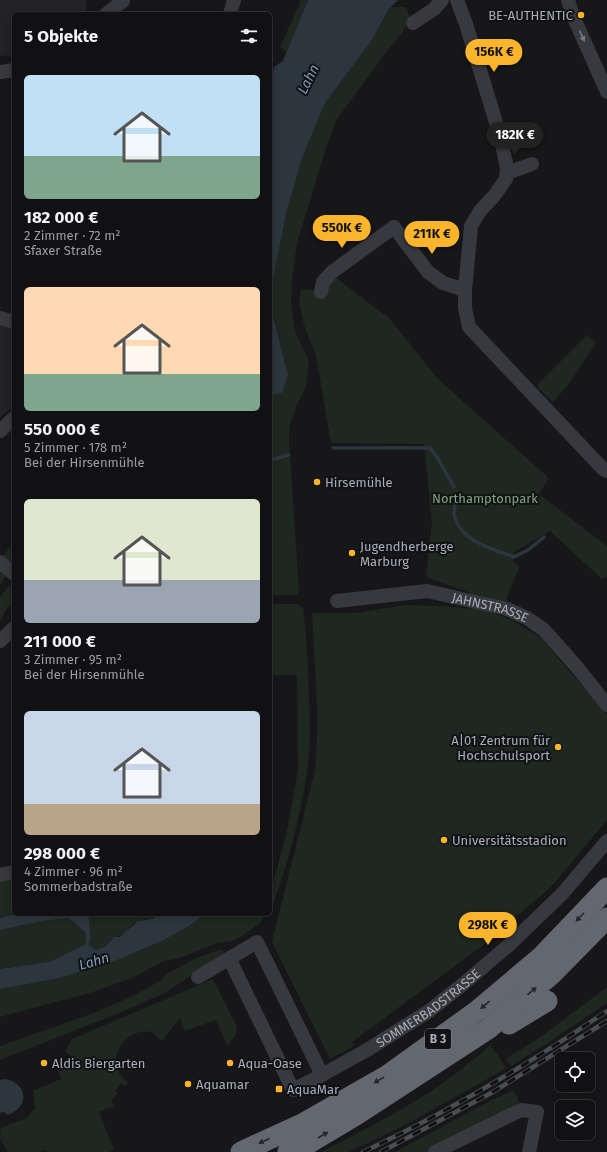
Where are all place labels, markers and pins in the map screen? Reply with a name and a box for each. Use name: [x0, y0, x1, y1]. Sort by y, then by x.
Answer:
place label: BE-AUTHENTIC: [488, 8, 574, 23]
marker: BE-AUTHENTIC: [576, 10, 586, 20]
pin: 156K €: [461, 39, 527, 73]
pin: 182K €: [482, 122, 548, 156]
pin: 550K €: [309, 215, 375, 249]
pin: 211K €: [399, 221, 465, 255]
place label: Hirsemühle: [325, 475, 393, 490]
marker: Hirsemühle: [312, 477, 322, 487]
place label: Jugendherberge Marburg: [360, 539, 454, 569]
marker: Jugendherberge Marburg: [347, 548, 357, 558]
place label: A|01 Zentrum für Hochschulsport: [451, 733, 550, 763]
marker: A|01 Zentrum für Hochschulsport: [553, 742, 563, 752]
place label: Universitätsstadion: [452, 833, 567, 848]
marker: Universitätsstadion: [439, 835, 449, 845]
pin: 298K €: [455, 912, 521, 946]
place label: Aldis Biergarten: [52, 1056, 145, 1071]
place label: Aqua-Oase: [238, 1056, 302, 1071]
marker: Aldis Biergarten: [39, 1058, 49, 1068]
marker: Aqua-Oase: [225, 1058, 235, 1068]
place label: Aquamar: [196, 1077, 249, 1092]
marker: Aquamar: [183, 1079, 193, 1089]
place label: AquaMar: [287, 1082, 339, 1097]
marker: AquaMar: [274, 1084, 284, 1094]

